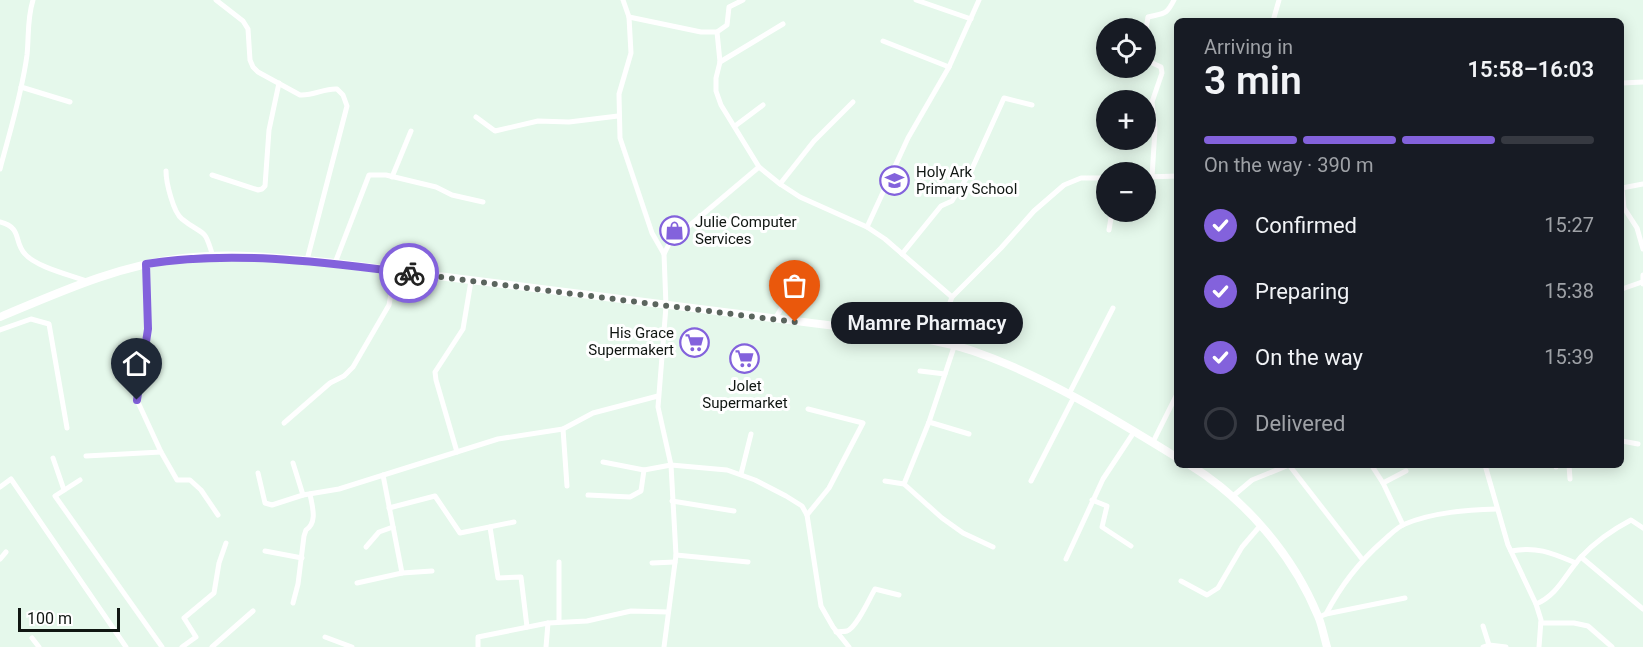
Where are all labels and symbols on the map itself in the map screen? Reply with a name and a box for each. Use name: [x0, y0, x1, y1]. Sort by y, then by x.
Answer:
place label: Holy Ark Primary School: [916, 163, 1017, 198]
school or university icon: Holy Ark Primary School: [879, 165, 911, 197]
place label: Julie Computer Services: [695, 213, 797, 248]
shop icon: Julie Computer Services: [658, 215, 690, 247]
courier: [379, 243, 439, 303]
pin: [769, 260, 820, 322]
callout: Mamre Pharmacy: [831, 301, 1023, 343]
place label: His Grace Supermakert: [588, 324, 674, 359]
supermarket icon: His Grace Supermakert: [679, 326, 711, 358]
pin: [111, 338, 162, 400]
supermarket icon: Jolet Supermarket: [729, 343, 761, 375]
place label: Jolet Supermarket: [702, 377, 788, 412]
scale bar: [18, 605, 120, 632]

